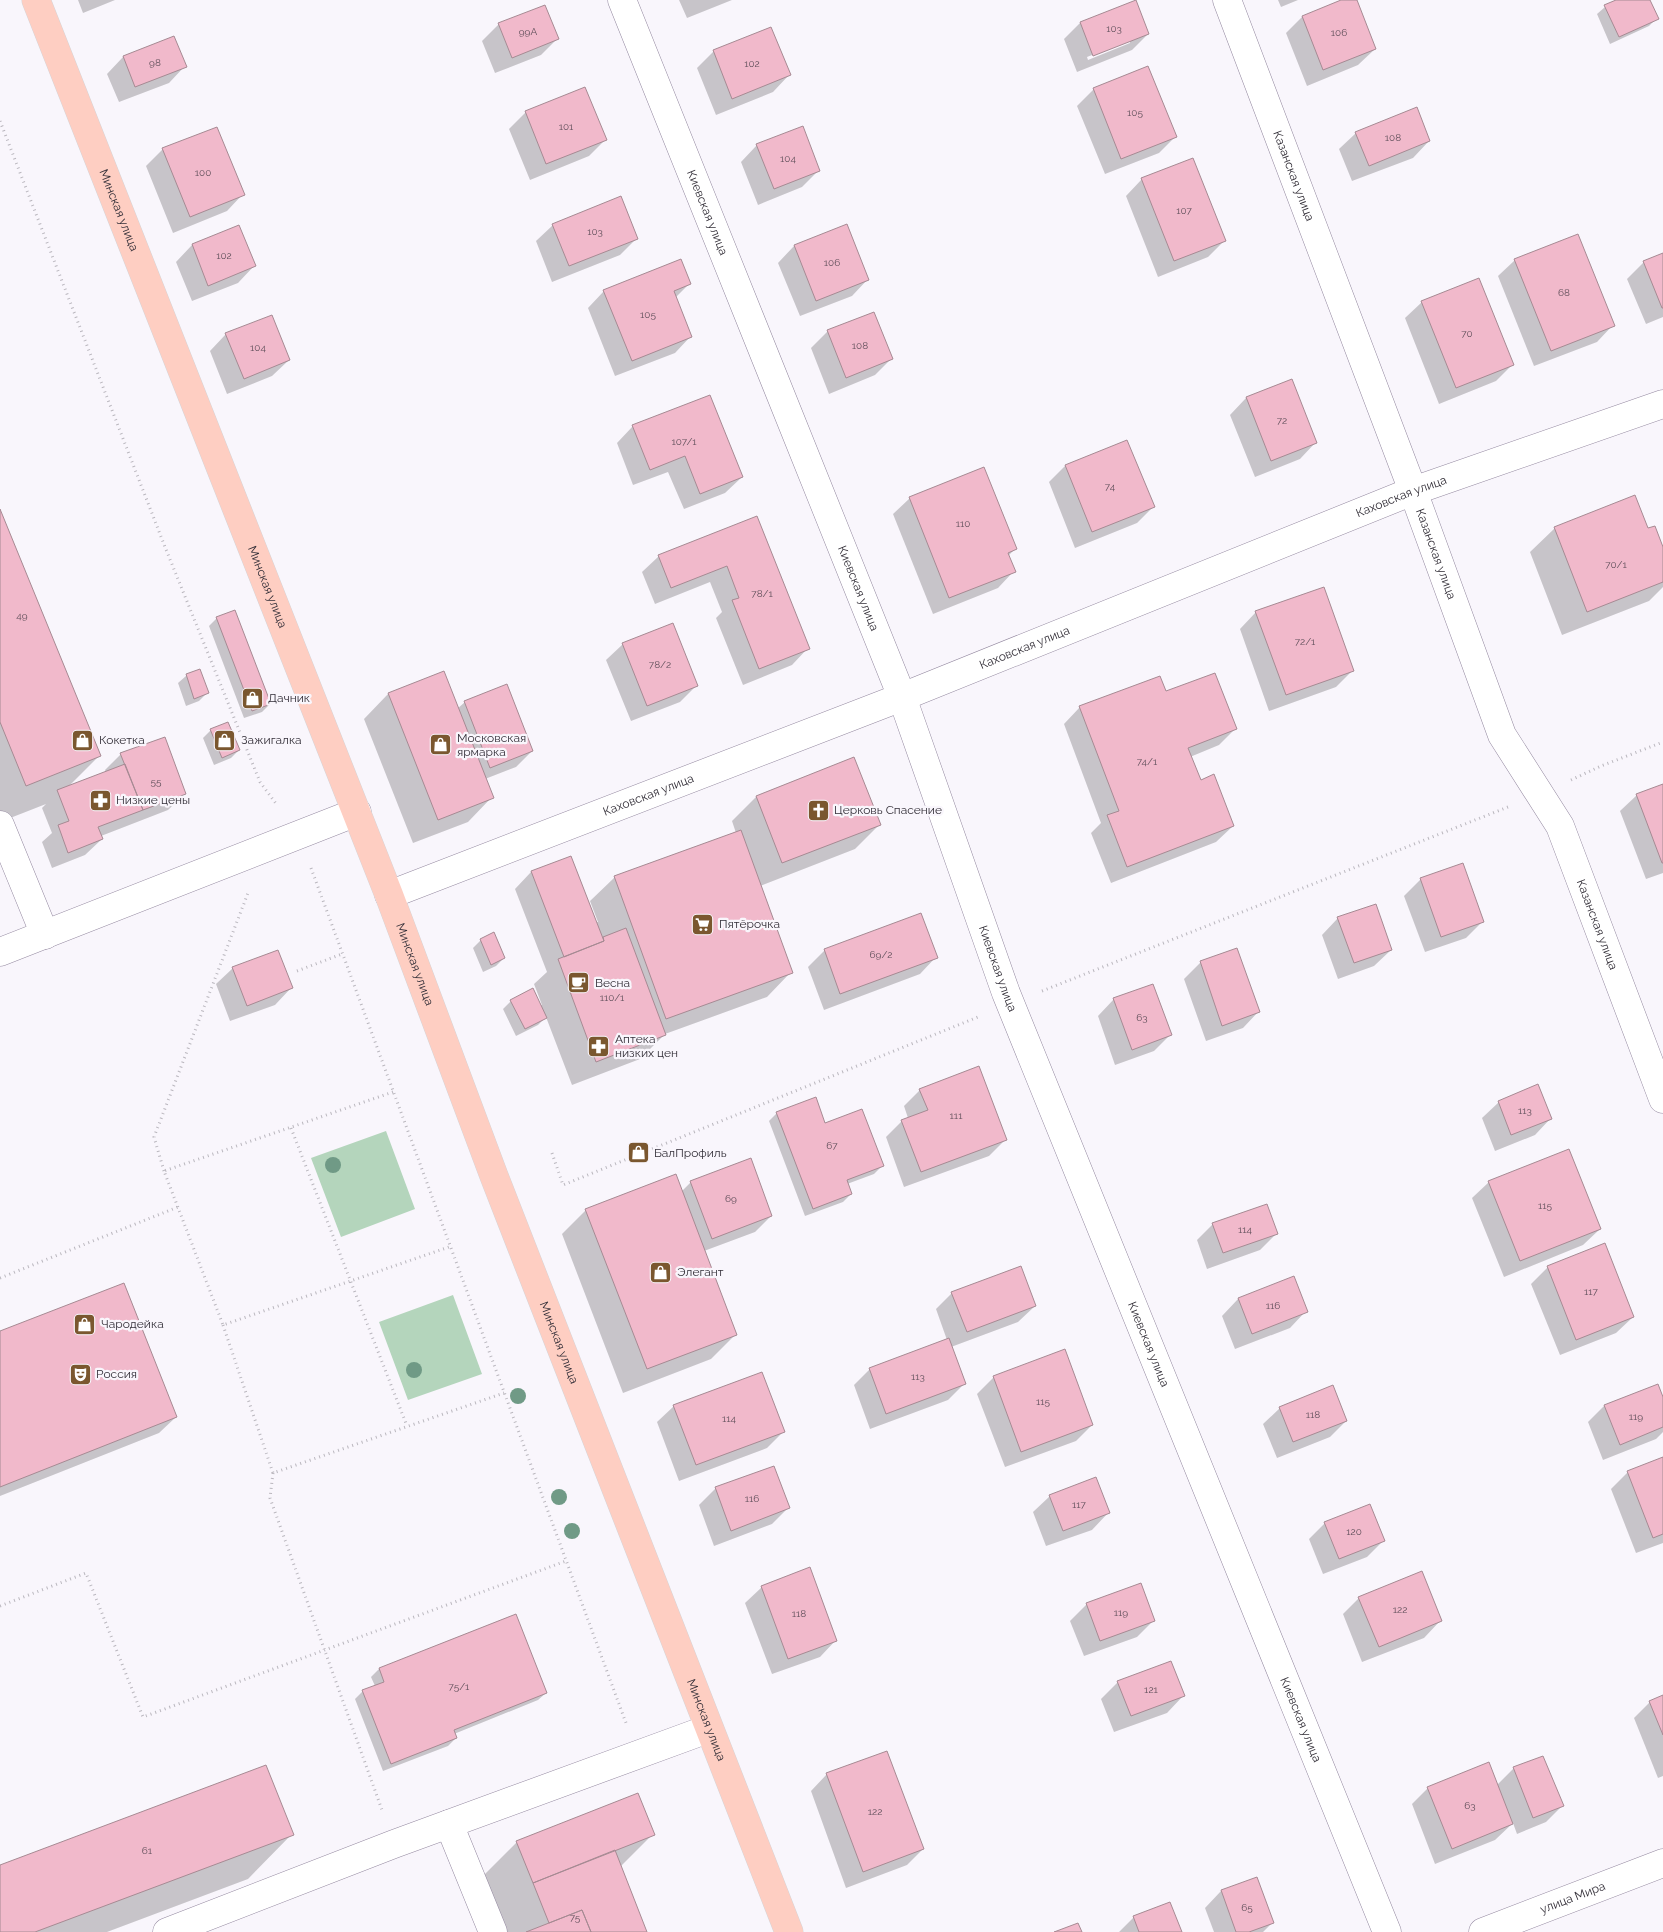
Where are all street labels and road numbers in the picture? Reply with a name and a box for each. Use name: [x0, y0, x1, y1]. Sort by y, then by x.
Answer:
street label: Казанская улица: [1270, 129, 1317, 223]
street label: Минская улица: [96, 167, 141, 253]
street label: Киевская улица: [684, 168, 731, 257]
street label: Каховская улица: [1354, 473, 1449, 520]
street label: Казанская улица: [1413, 507, 1459, 601]
street label: Минская улица: [245, 544, 290, 630]
street label: Киевская улица: [835, 544, 882, 633]
street label: Каховская улица: [977, 623, 1072, 672]
street label: Каховская улица: [601, 771, 696, 819]
street label: Казанская улица: [1574, 877, 1621, 972]
street label: Минская улица: [393, 921, 437, 1007]
street label: Киевская улица: [976, 924, 1020, 1014]
street label: Минская улица: [537, 1300, 581, 1386]
street label: Киевская улица: [1125, 1300, 1172, 1389]
street label: Киевская улица: [1277, 1675, 1324, 1764]
street label: Минская улица: [684, 1677, 729, 1763]
street label: улица Мира: [1538, 1879, 1607, 1916]

